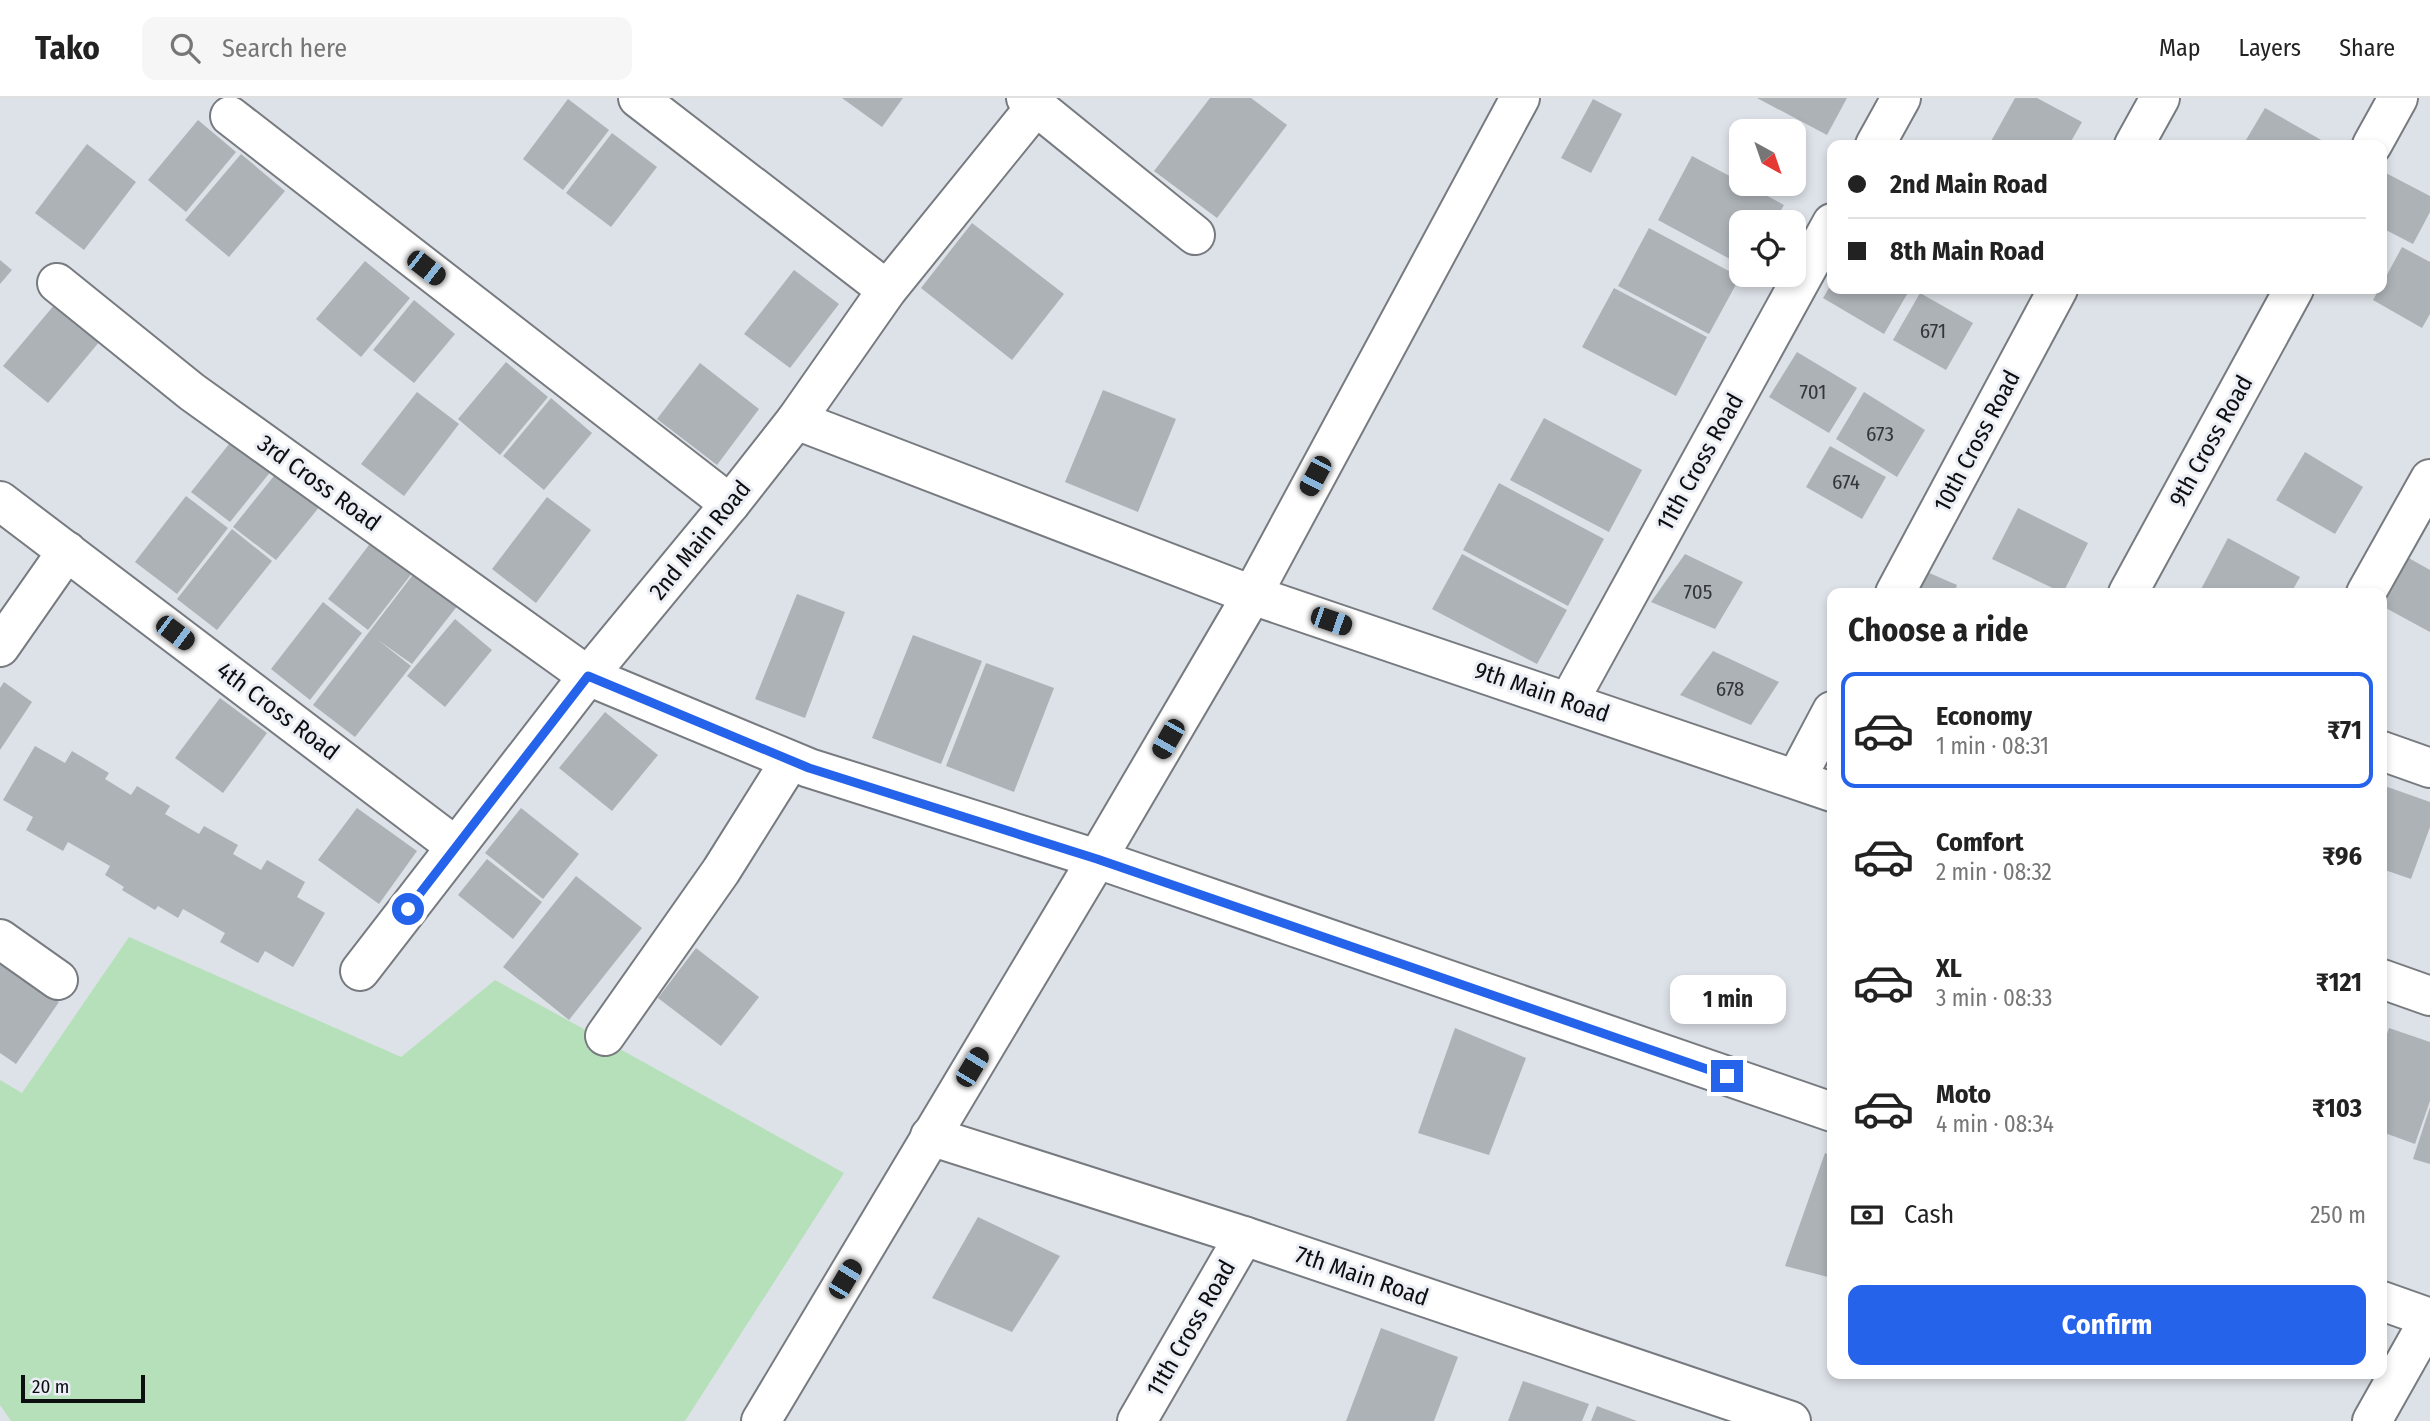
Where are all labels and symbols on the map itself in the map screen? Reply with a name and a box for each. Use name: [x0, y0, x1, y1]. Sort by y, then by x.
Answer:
north arrow: [1729, 119, 1806, 196]
car: [403, 247, 450, 289]
house number: 671: [1920, 318, 1946, 344]
street label: 10th Cross Road: [1928, 366, 2026, 516]
street label: 9th Cross Road: [2163, 371, 2259, 511]
house number: 701: [1800, 379, 1826, 405]
street label: 11th Cross Road: [1651, 389, 1749, 535]
house number: 673: [1866, 421, 1894, 447]
street label: 3rd Cross Road: [252, 429, 386, 537]
car: [1296, 453, 1335, 499]
house number: 674: [1832, 469, 1860, 495]
street label: 2nd Main Road: [644, 475, 756, 605]
house number: 705: [1684, 579, 1712, 605]
car: [1308, 604, 1355, 638]
car: [152, 612, 199, 654]
street label: 4th Cross Road: [211, 656, 345, 766]
street label: 9th Main Road: [1471, 656, 1613, 728]
house number: 678: [1716, 676, 1744, 702]
car: [1149, 716, 1188, 762]
route start: [392, 893, 424, 925]
callout: 1 min: [1669, 974, 1785, 1024]
car: [953, 1044, 992, 1090]
route end: [1711, 1060, 1743, 1092]
street label: 7th Main Road: [1292, 1240, 1432, 1312]
street label: 11th Cross Road: [1141, 1255, 1241, 1401]
car: [826, 1256, 865, 1302]
scale bar: [21, 1372, 145, 1404]

